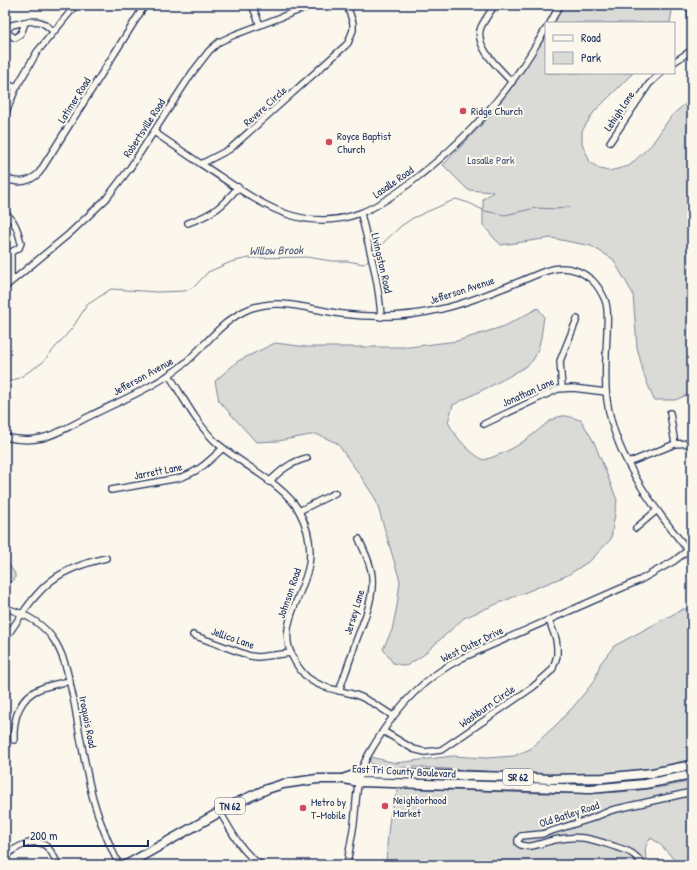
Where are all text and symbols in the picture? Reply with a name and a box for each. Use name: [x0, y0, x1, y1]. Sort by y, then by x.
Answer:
legend: [545, 22, 675, 74]
text: Road: [581, 29, 601, 46]
text: Park: [581, 49, 601, 66]
street label: Latimer Road: [54, 74, 94, 125]
street label: Revere Circle: [240, 82, 290, 129]
street label: Lehigh Lane: [601, 88, 638, 134]
street label: Robertsville Road: [120, 95, 169, 160]
place label: Ridge Church: [471, 104, 523, 118]
marker: Ridge Church: [458, 106, 468, 116]
place label: Royce Baptist Church: [337, 129, 391, 156]
marker: Royce Baptist Church: [324, 137, 334, 147]
park label: Lasalle Park: [467, 153, 515, 167]
street label: Lasalle Road: [370, 162, 417, 201]
street label: Livingston Road: [368, 232, 396, 295]
water label: Willow Brook: [249, 241, 304, 259]
street label: Jefferson Avenue: [428, 273, 497, 307]
street label: Jefferson Avenue: [110, 353, 176, 398]
street label: Jonathan Lane: [500, 374, 557, 410]
street label: Jarrett Lane: [133, 459, 184, 483]
street label: Johnson Road: [274, 565, 304, 620]
street label: Jersey Lane: [341, 587, 368, 636]
street label: West Outer Drive: [438, 623, 506, 665]
street label: Jellico Lane: [210, 624, 257, 652]
street label: Washburn Circle: [456, 681, 518, 730]
street label: Iroquois Road: [76, 695, 100, 750]
street label: East Tri County Boulevard: [352, 761, 457, 781]
road number: SR 62: [503, 769, 533, 785]
place label: Neighborhood Market: [393, 793, 447, 820]
place label: Metro by T-Mobile: [311, 795, 346, 822]
road number: TN 62: [215, 798, 245, 814]
street label: Old Batley Road: [537, 798, 601, 830]
marker: Neighborhood Market: [380, 801, 390, 811]
marker: Metro by T-Mobile: [298, 803, 308, 813]
scale bar: [24, 822, 148, 848]
text: 200 m: [30, 827, 57, 844]

